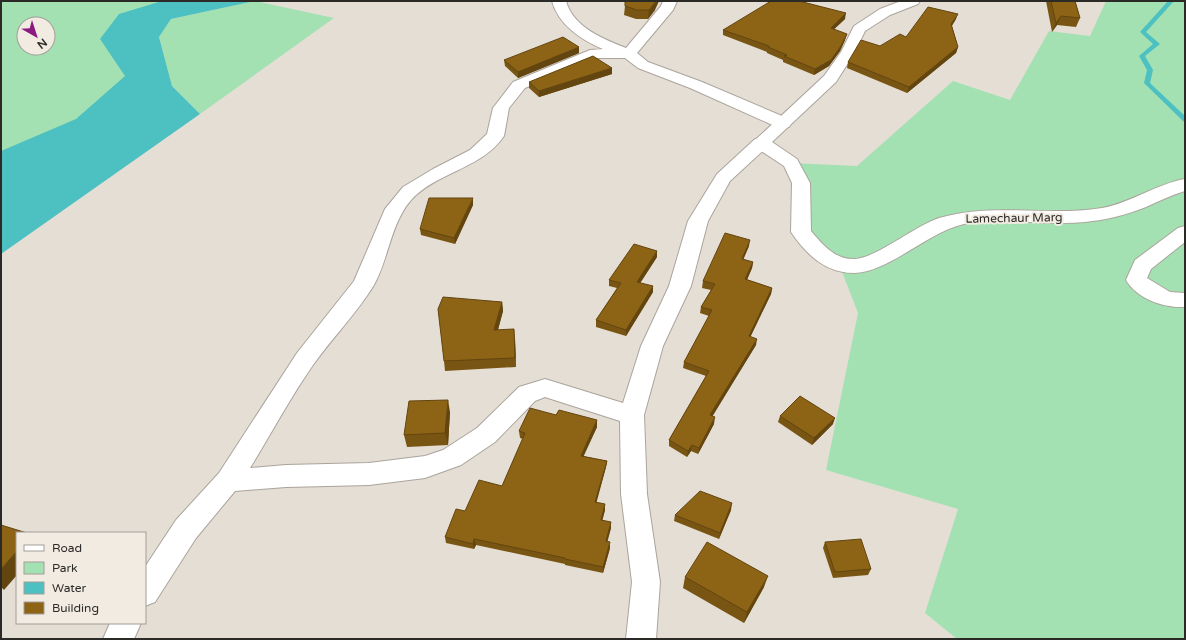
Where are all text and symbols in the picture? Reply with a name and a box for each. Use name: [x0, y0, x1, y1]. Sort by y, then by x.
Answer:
north arrow: [16, 16, 56, 56]
text: N: [34, 36, 50, 51]
street label: Lamechaur Marg: [965, 210, 1063, 226]
legend: [16, 532, 146, 624]
text: Road: [52, 541, 82, 555]
text: Park: [52, 561, 78, 575]
text: Water: [52, 581, 87, 595]
text: Building: [52, 601, 99, 615]

